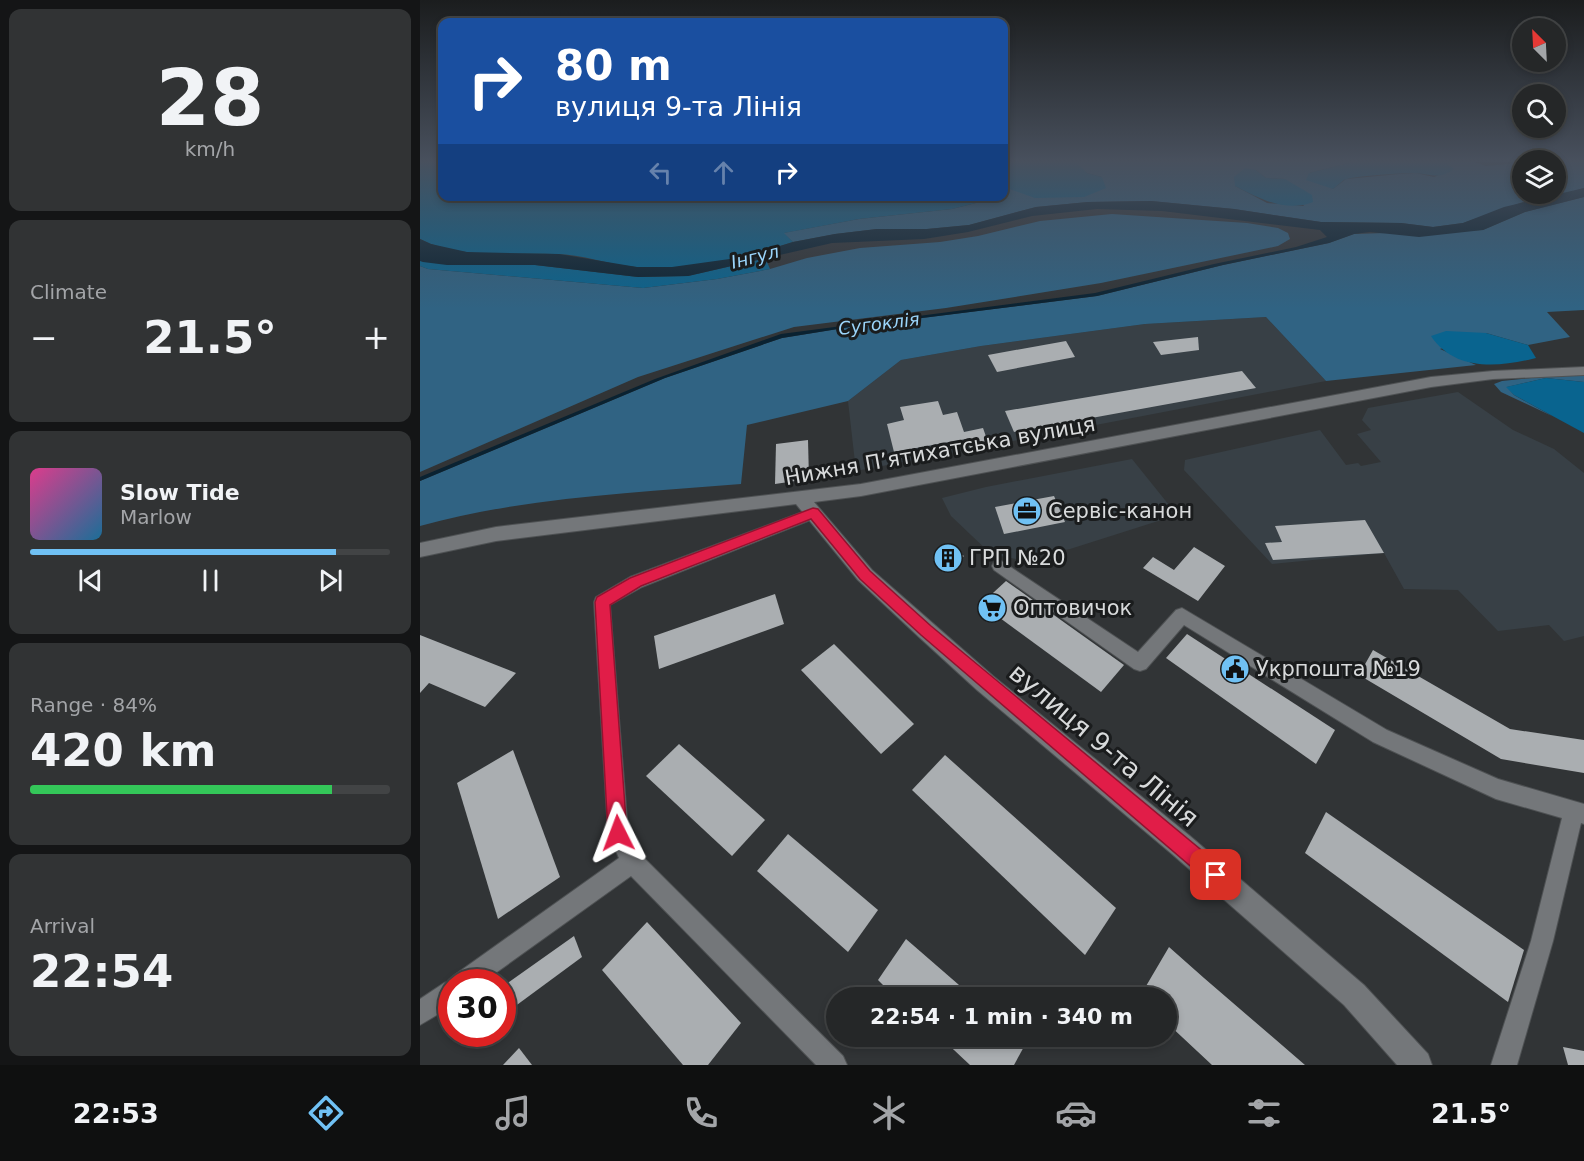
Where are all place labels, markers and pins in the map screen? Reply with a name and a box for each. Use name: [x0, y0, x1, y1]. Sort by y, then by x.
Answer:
office icon: Сервіс-канон: [1011, 495, 1043, 527]
place label: Сервіс-канон: [1048, 499, 1192, 523]
building icon: ГРП №20: [932, 542, 964, 574]
place label: ГРП №20: [969, 546, 1066, 570]
supermarket icon: Оптовичок: [976, 592, 1008, 624]
place label: Оптовичок: [1013, 596, 1132, 620]
public building icon: Укрпошта №19: [1219, 653, 1251, 685]
place label: Укрпошта №19: [1256, 657, 1421, 681]
pin: [1190, 849, 1241, 900]

